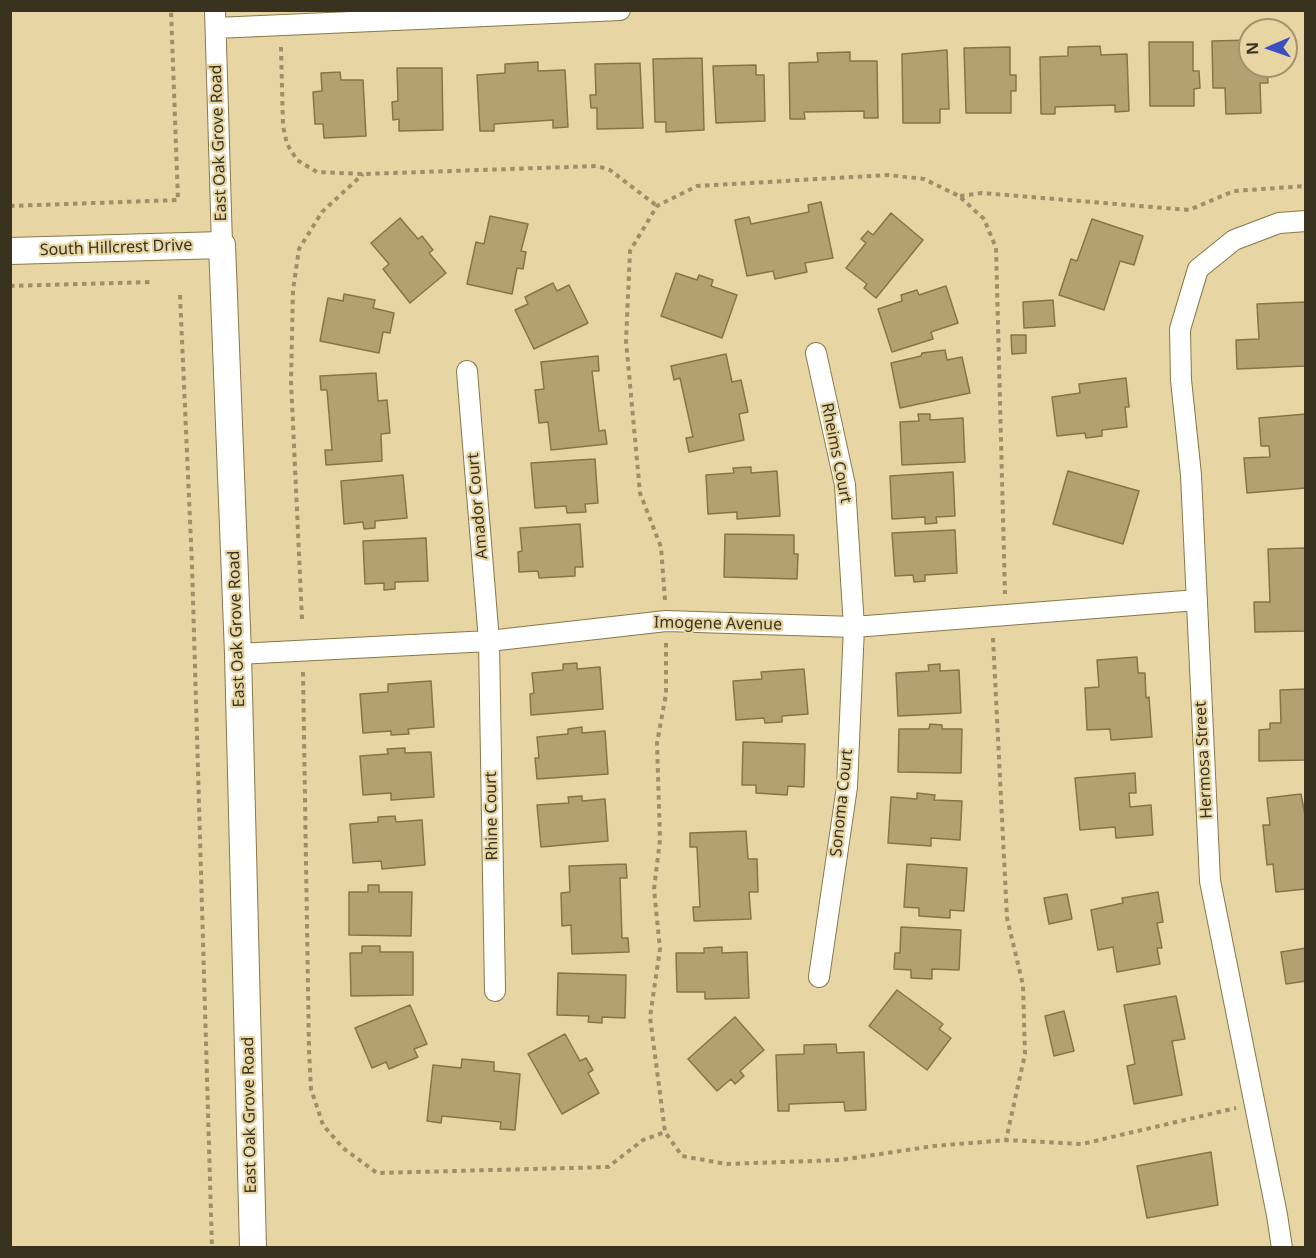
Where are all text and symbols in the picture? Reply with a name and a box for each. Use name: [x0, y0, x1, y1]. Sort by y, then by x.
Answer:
north arrow: [1238, 18, 1298, 78]
text: N: [1241, 42, 1263, 55]
street label: East Oak Grove Road: [207, 64, 231, 222]
street label: South Hillcrest Drive: [39, 236, 193, 260]
street label: Rheims Court: [817, 401, 855, 505]
street label: Amador Court: [464, 452, 492, 560]
street label: East Oak Grove Road: [225, 550, 249, 708]
street label: Imogene Avenue: [654, 613, 782, 635]
street label: Hermosa Street: [1191, 701, 1217, 819]
street label: Sonoma Court: [827, 748, 857, 858]
street label: Rhine Court: [482, 771, 502, 861]
street label: East Oak Grove Road: [239, 1036, 261, 1194]

